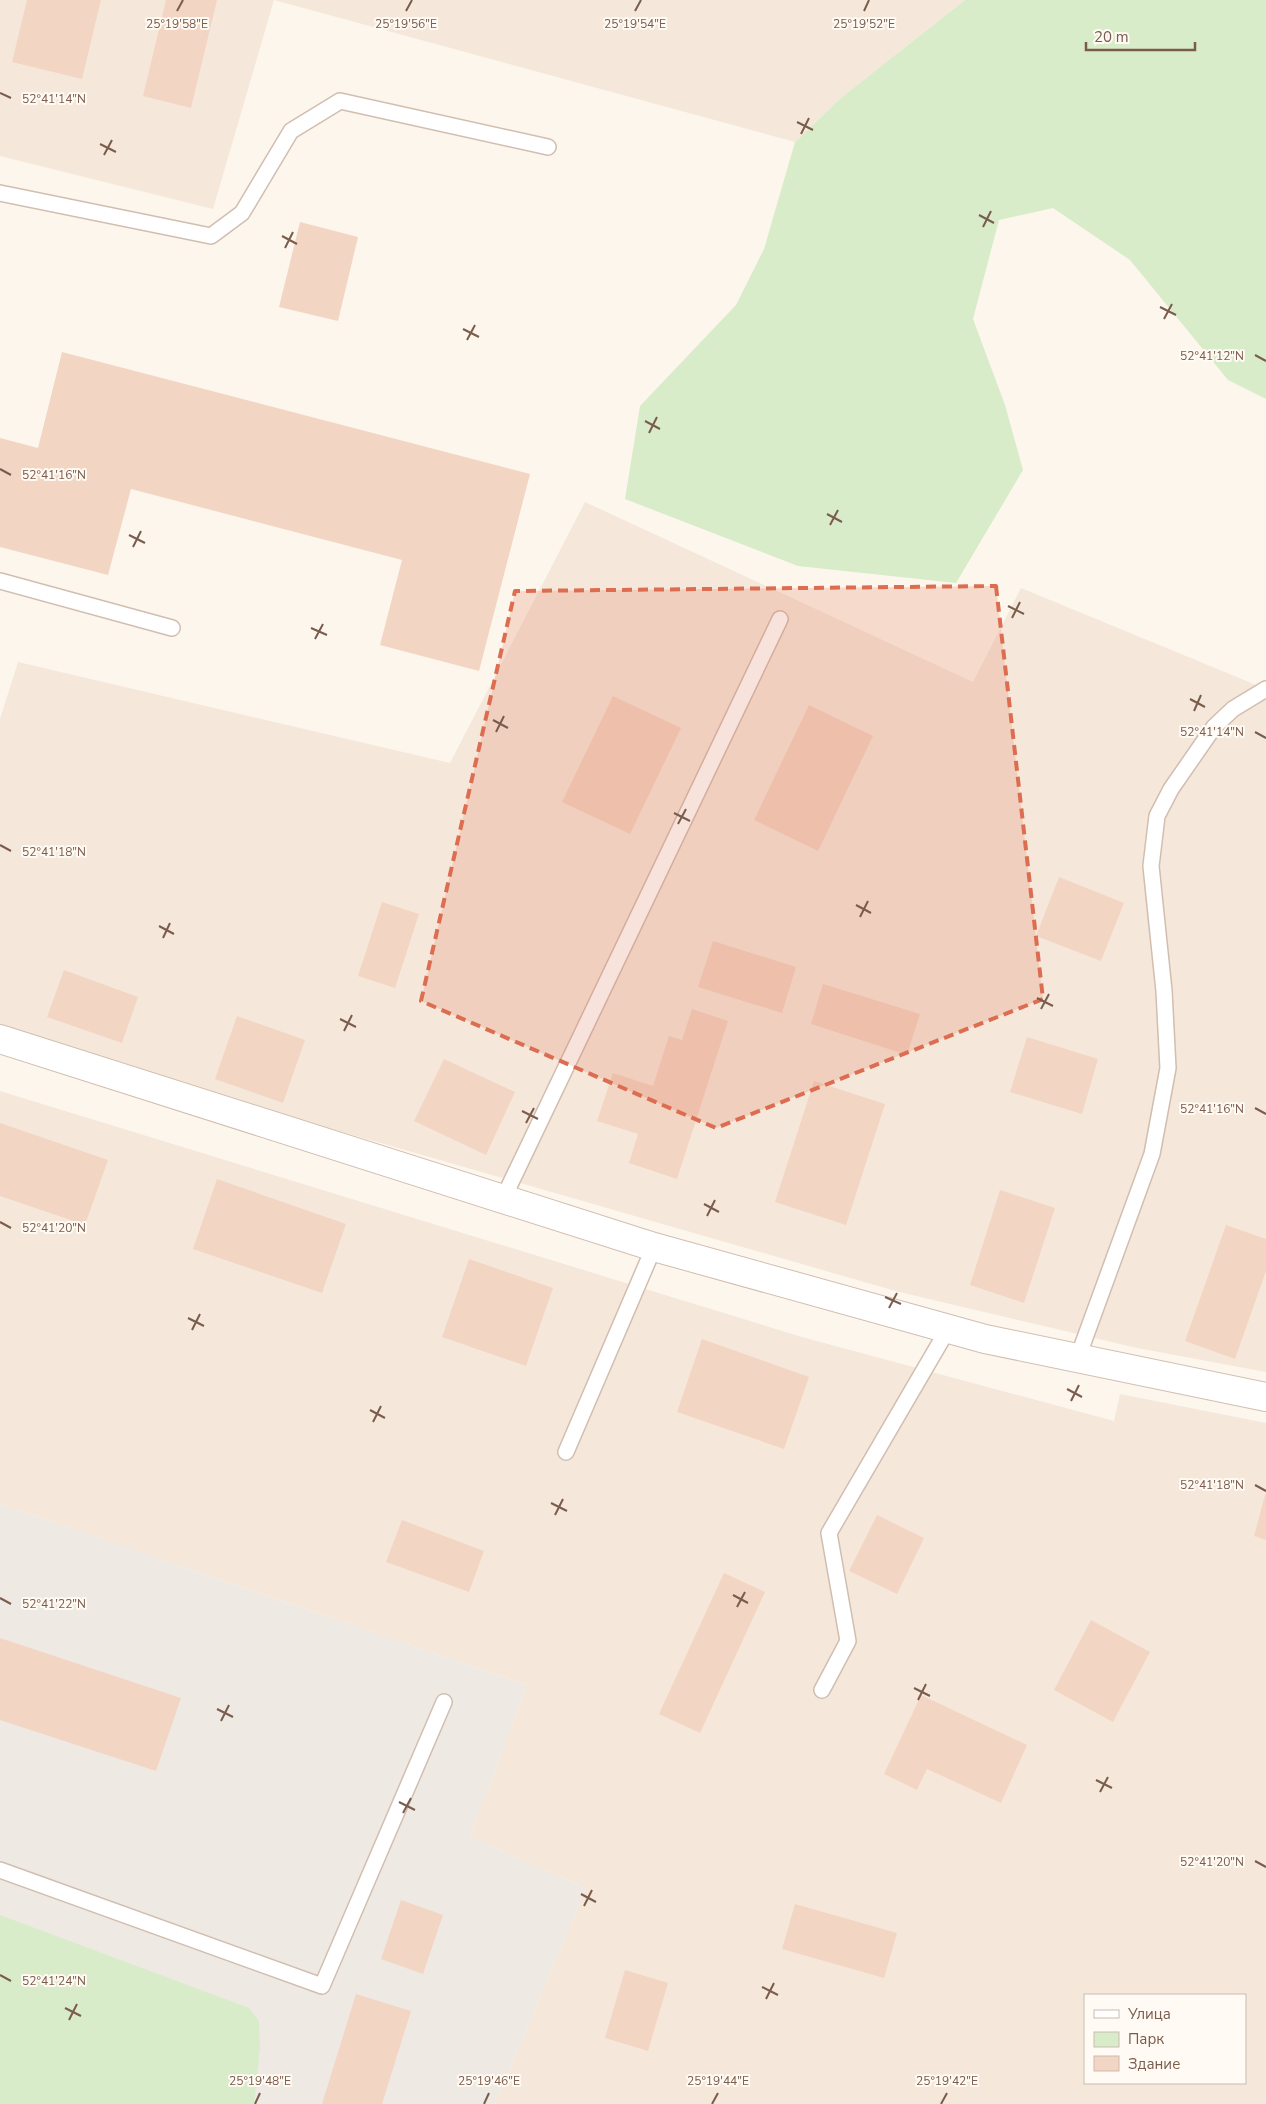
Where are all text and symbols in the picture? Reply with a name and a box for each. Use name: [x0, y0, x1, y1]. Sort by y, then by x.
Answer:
text: 25°19'58"E: [146, 16, 208, 32]
text: 25°19'56"E: [375, 16, 437, 32]
text: 25°19'54"E: [604, 16, 666, 32]
text: 25°19'52"E: [833, 16, 895, 32]
scale bar: [1086, 20, 1195, 52]
text: 20 m: [1094, 27, 1129, 47]
text: 52°41'14"N: [22, 91, 86, 107]
text: 52°41'12"N: [1180, 348, 1244, 364]
text: 52°41'16"N: [22, 467, 86, 483]
text: 52°41'14"N: [1180, 724, 1244, 740]
text: 52°41'18"N: [22, 844, 86, 860]
text: 52°41'16"N: [1180, 1101, 1244, 1117]
text: 52°41'20"N: [22, 1220, 86, 1236]
text: 52°41'18"N: [1180, 1477, 1244, 1493]
text: 52°41'22"N: [22, 1596, 86, 1612]
text: 52°41'20"N: [1180, 1854, 1244, 1870]
text: 52°41'24"N: [22, 1973, 86, 1989]
legend: [1084, 1994, 1246, 2084]
text: Улица: [1127, 2004, 1171, 2024]
text: Парк: [1128, 2029, 1164, 2049]
text: Здание: [1128, 2054, 1180, 2074]
text: 25°19'48"E: [229, 2073, 291, 2089]
text: 25°19'46"E: [458, 2073, 520, 2089]
text: 25°19'44"E: [687, 2073, 749, 2089]
text: 25°19'42"E: [916, 2073, 978, 2089]

